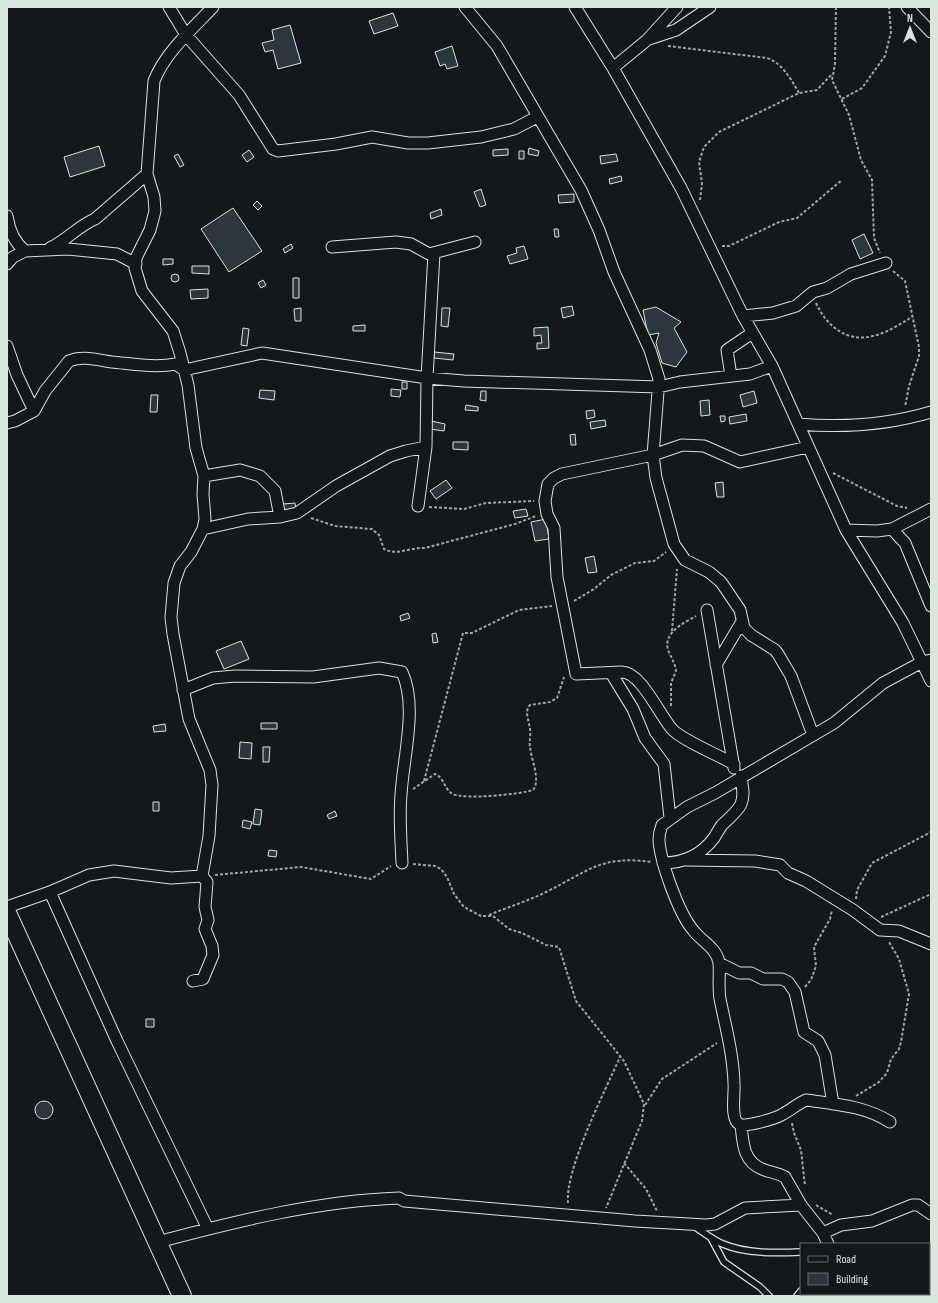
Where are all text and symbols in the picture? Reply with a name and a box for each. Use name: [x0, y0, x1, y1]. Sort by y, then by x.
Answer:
north arrow: [890, 8, 930, 48]
text: N: [907, 12, 913, 25]
legend: [800, 1243, 930, 1295]
text: Road: [836, 1252, 856, 1267]
text: Building: [836, 1272, 868, 1287]

